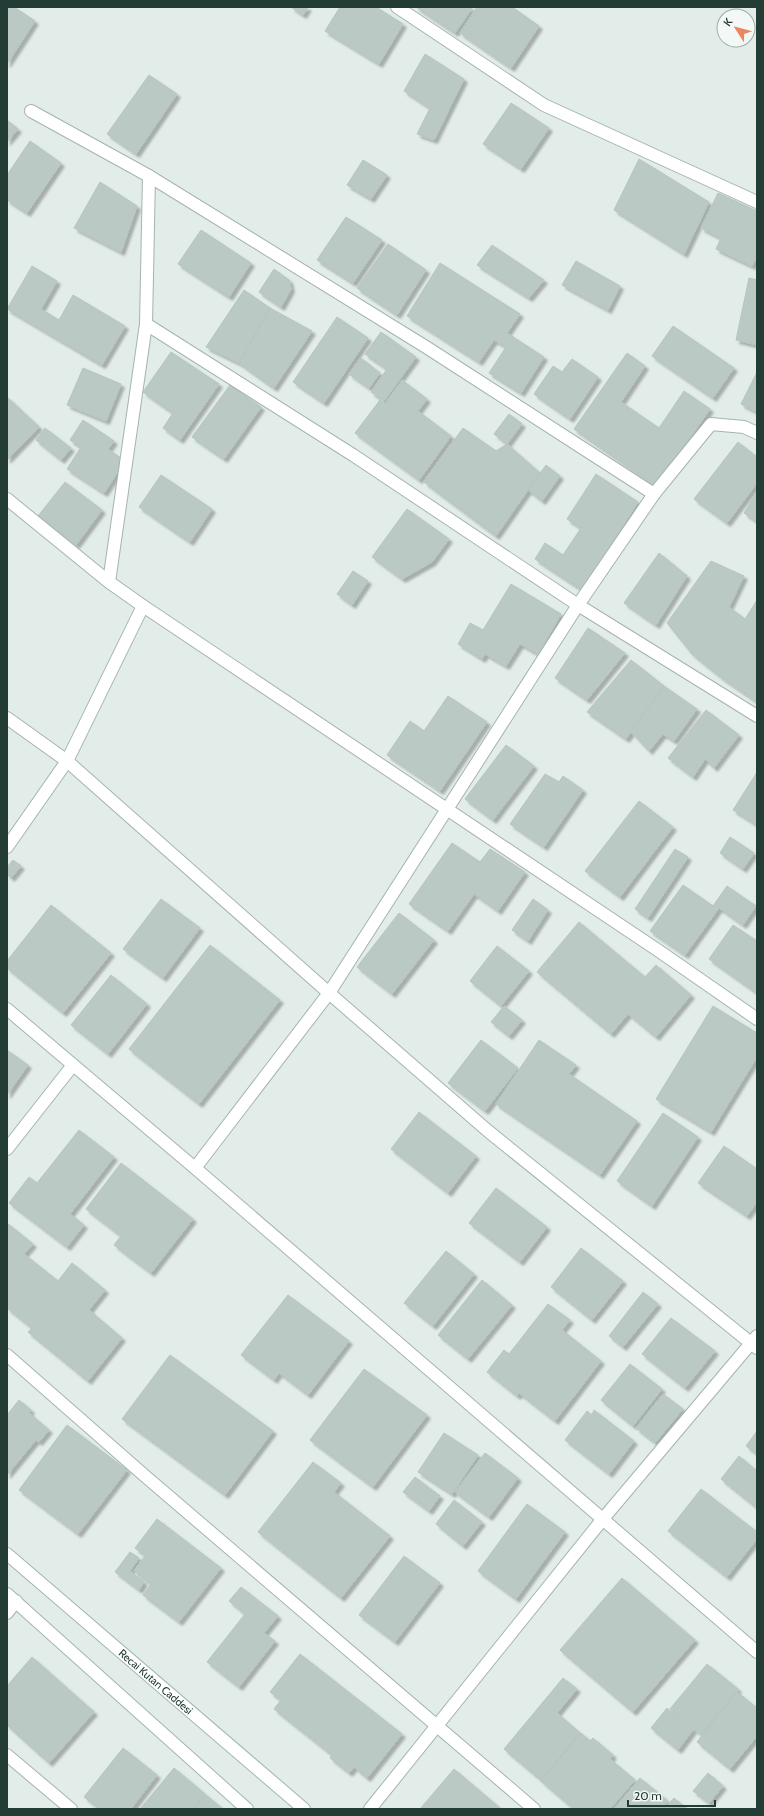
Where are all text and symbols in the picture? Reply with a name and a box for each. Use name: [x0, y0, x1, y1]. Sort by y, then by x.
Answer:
north arrow: [716, 8, 756, 48]
text: K: [720, 15, 736, 29]
street label: Recai Kutan Caddesi: [116, 1646, 196, 1717]
scale bar: [628, 1782, 715, 1808]
text: 20 m: [634, 1788, 662, 1803]

